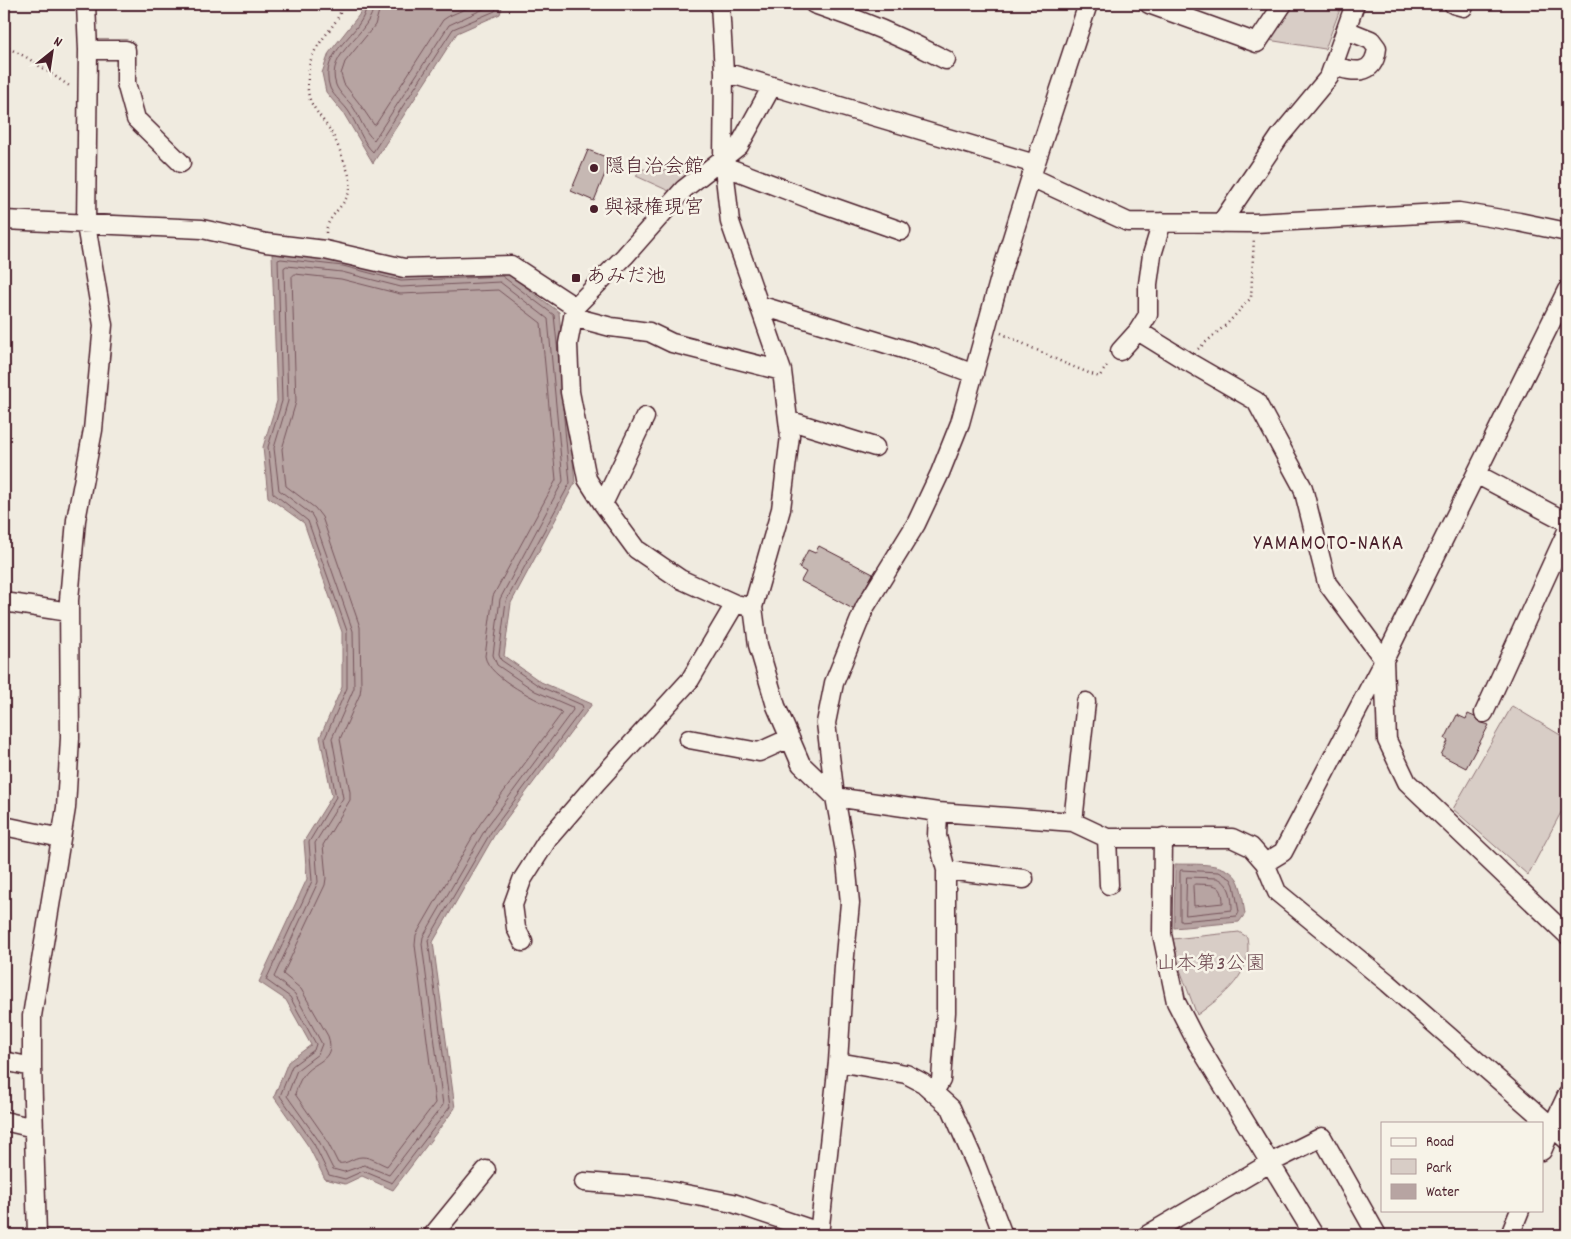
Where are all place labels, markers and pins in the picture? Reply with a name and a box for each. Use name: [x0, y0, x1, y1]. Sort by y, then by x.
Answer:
place label: 隠自治会館: [604, 154, 704, 182]
marker: 隠自治会館: [588, 162, 600, 174]
place label: 與禄権現宮: [604, 195, 704, 223]
marker: 與禄権現宮: [588, 203, 600, 215]
place label: あみだ池: [586, 264, 666, 292]
marker: あみだ池: [570, 272, 582, 284]

